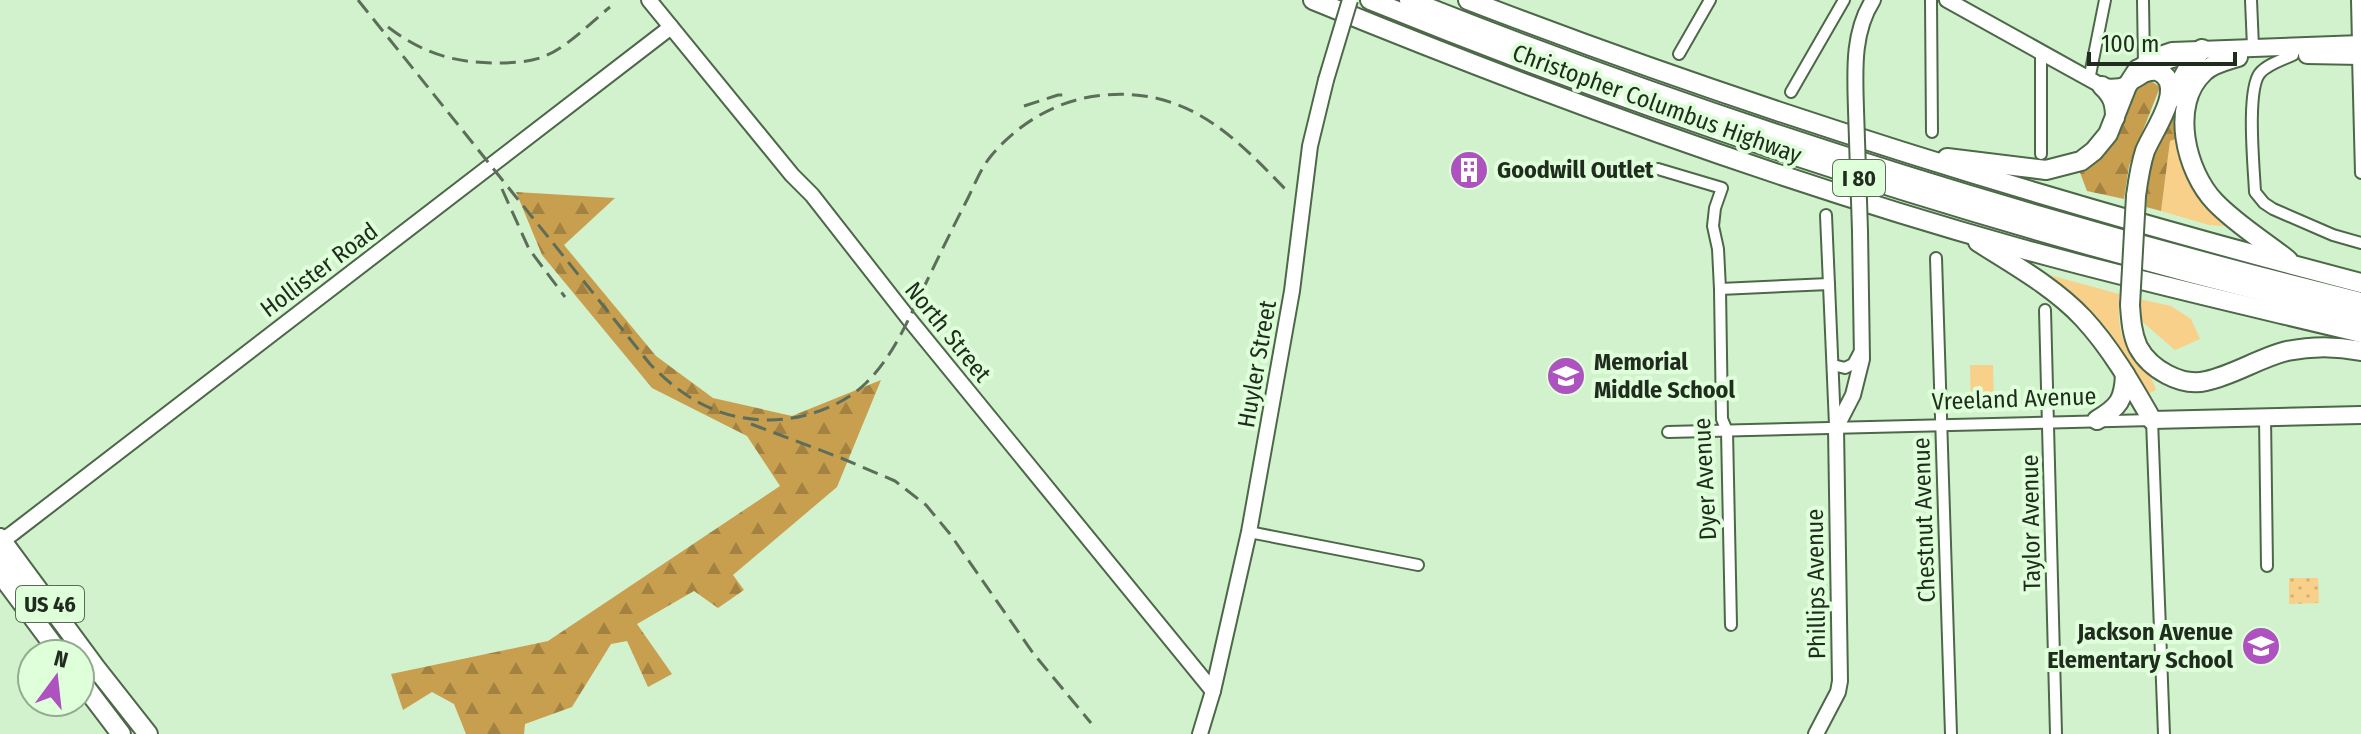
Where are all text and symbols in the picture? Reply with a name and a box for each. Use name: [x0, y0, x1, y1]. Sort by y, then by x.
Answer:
scale bar: [2089, 16, 2235, 66]
text: 100 m: [2101, 30, 2159, 58]
street label: Christopher Columbus Highway: [1509, 39, 1806, 170]
building icon: Goodwill Outlet: [1448, 149, 1490, 191]
place label: Goodwill Outlet: [1497, 156, 1654, 184]
road number: I 80: [1833, 160, 1885, 196]
street label: Hollister Road: [255, 217, 383, 323]
street label: North Street: [899, 276, 997, 388]
street label: Huyler Street: [1232, 298, 1282, 430]
place label: Memorial Middle School: [1594, 348, 1735, 404]
school or university icon: Memorial Middle School: [1545, 355, 1587, 397]
street label: Vreeland Avenue: [1931, 382, 2097, 416]
street label: Dyer Avenue: [1688, 417, 1722, 541]
street label: Chestnut Avenue: [1907, 437, 1941, 603]
street label: Taylor Avenue: [2016, 454, 2046, 592]
street label: Phillips Avenue: [1801, 509, 1831, 659]
road number: US 46: [16, 586, 84, 622]
place label: Jackson Avenue Elementary School: [2047, 618, 2233, 674]
school or university icon: Jackson Avenue Elementary School: [2240, 625, 2282, 667]
north arrow: [16, 638, 96, 718]
text: N: [51, 644, 71, 674]

